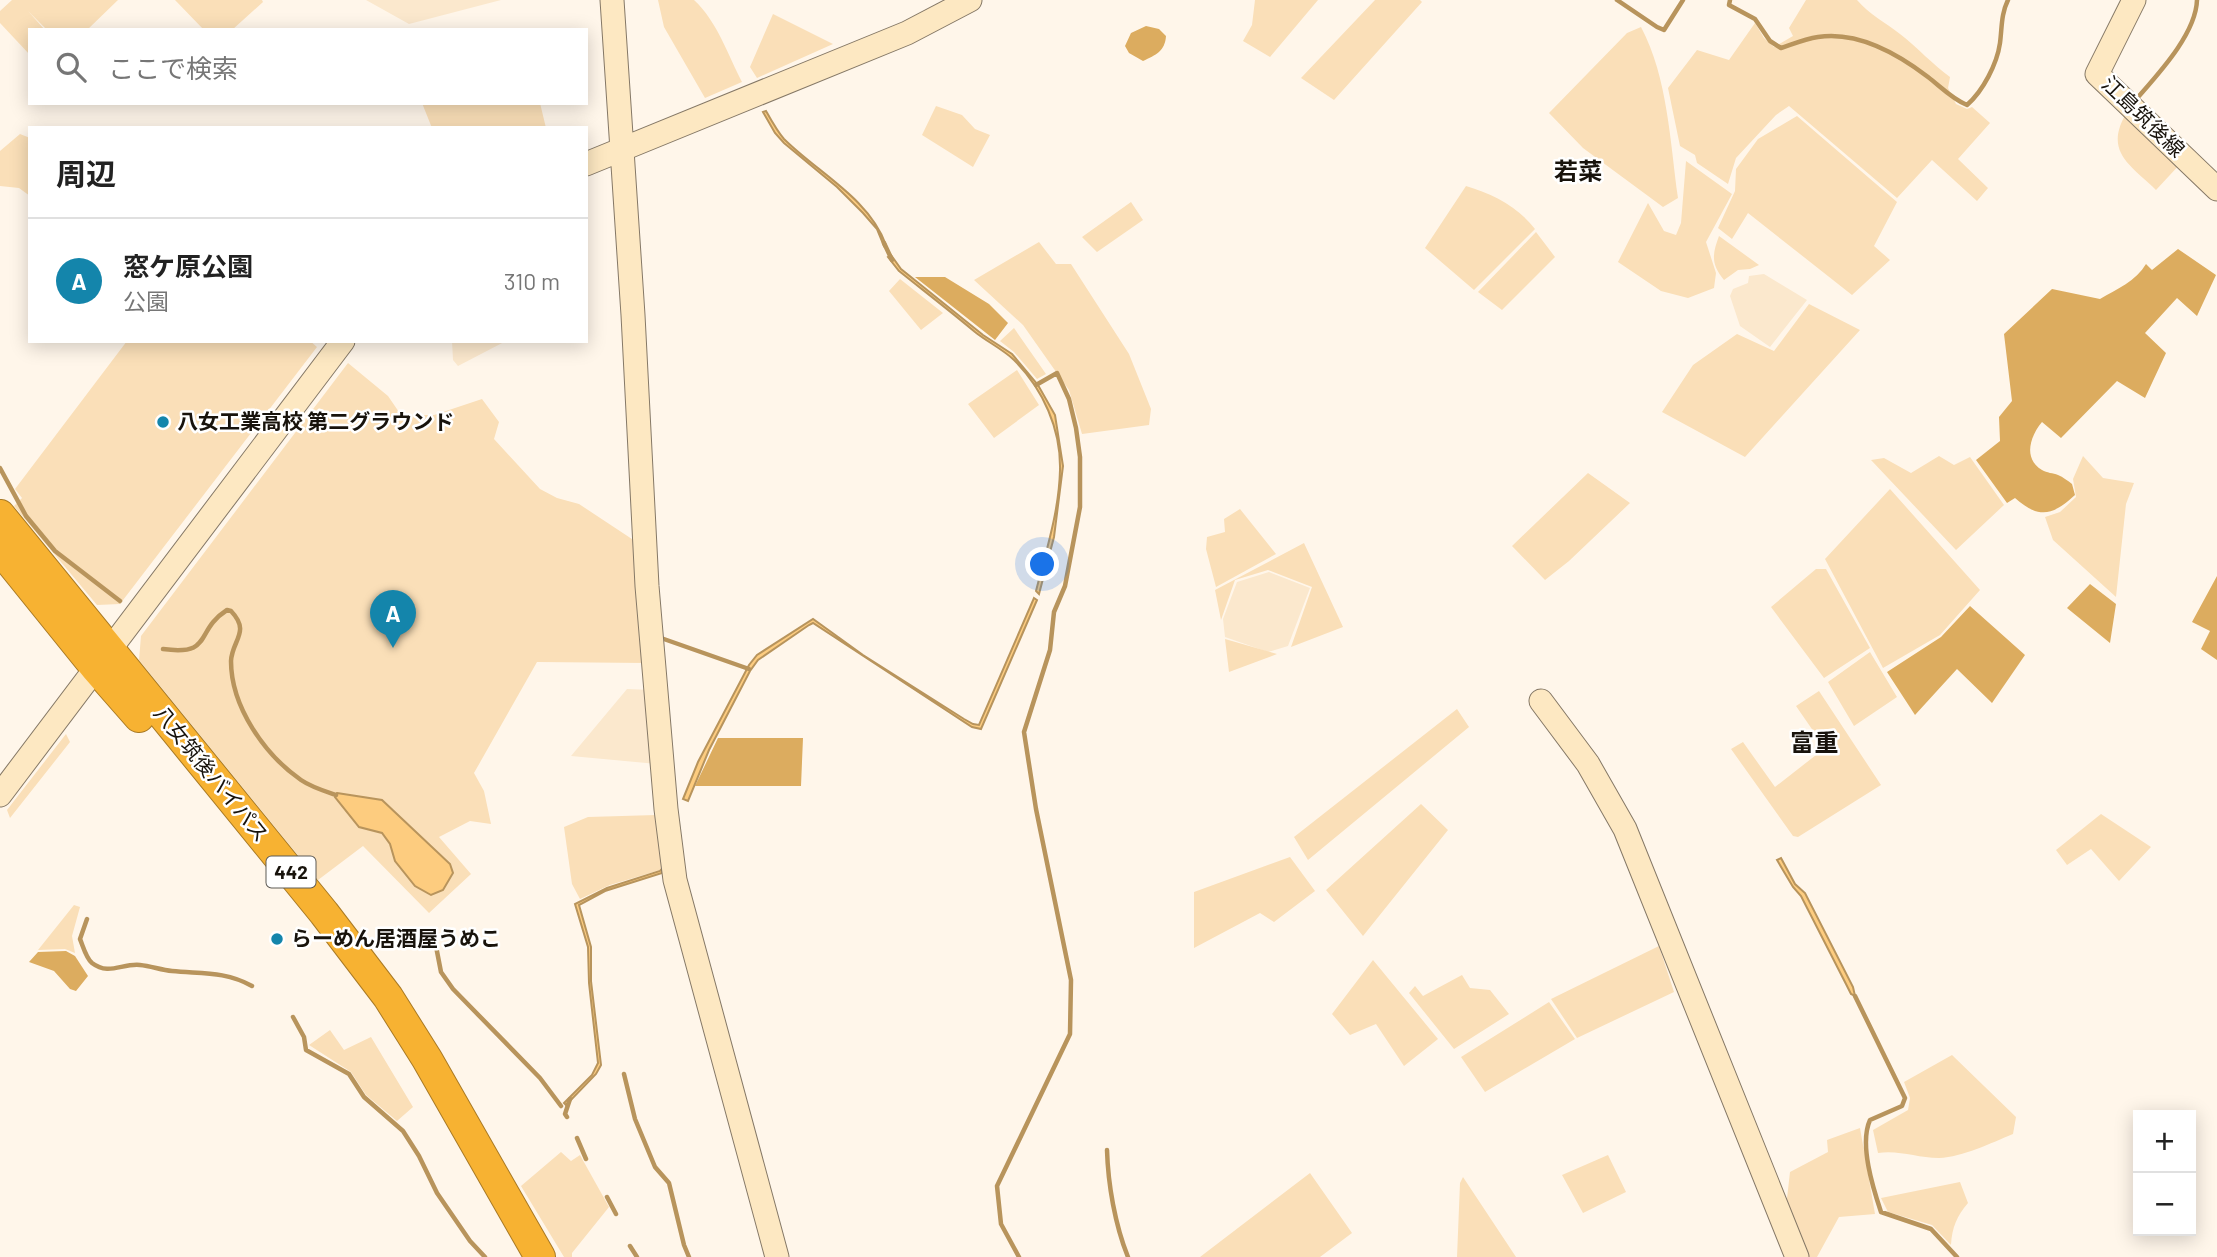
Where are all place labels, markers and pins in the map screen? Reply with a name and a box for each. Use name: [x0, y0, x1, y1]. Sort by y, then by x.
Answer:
place label: 八女工業高校 第二グラウンド: [177, 408, 454, 433]
marker: 八女工業高校 第二グラウンド: [155, 414, 171, 430]
pin: A: [370, 590, 416, 648]
place label: らーめん居酒屋うめこ: [291, 925, 501, 950]
marker: らーめん居酒屋うめこ: [269, 931, 285, 947]

